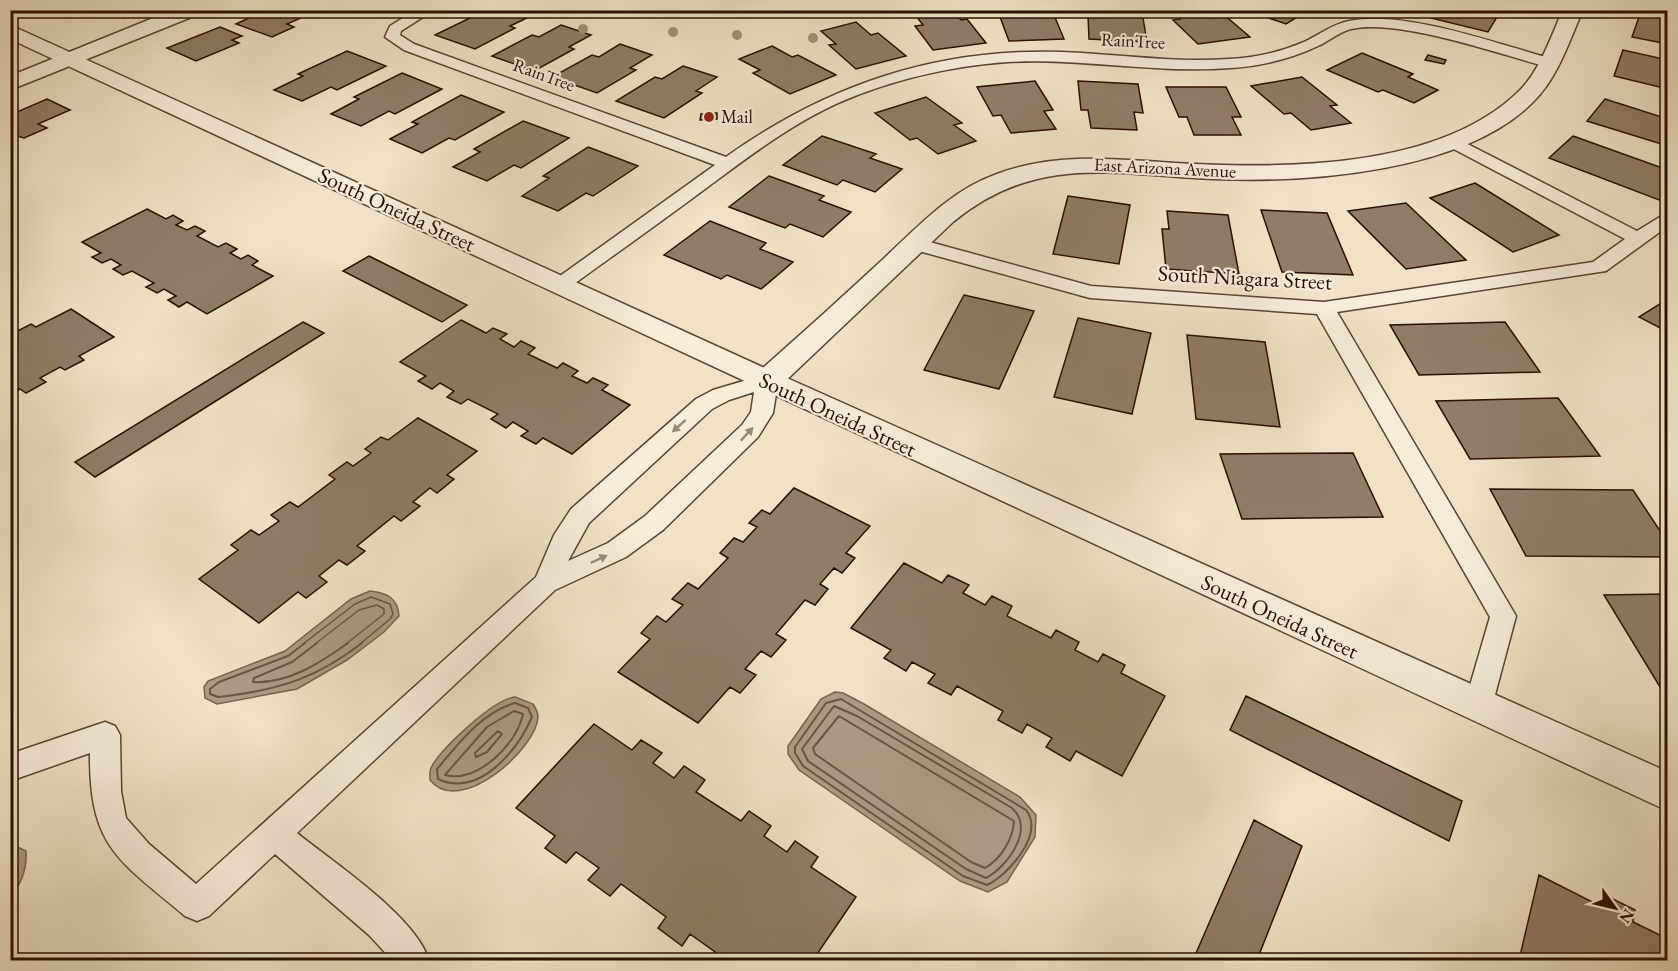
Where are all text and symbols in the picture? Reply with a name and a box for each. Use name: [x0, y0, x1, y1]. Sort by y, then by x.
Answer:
street label: RainTree: [1100, 27, 1166, 54]
street label: RainTree: [510, 53, 578, 96]
place label: Mail: [721, 105, 753, 128]
marker: Mail: [702, 110, 716, 124]
street label: East Arizona Avenue: [1093, 152, 1237, 183]
street label: South Oneida Street: [313, 160, 480, 259]
street label: South Niagara Street: [1157, 258, 1333, 297]
street label: South Oneida Street: [754, 365, 921, 464]
one-way arrow: [672, 419, 687, 433]
one-way arrow: [740, 426, 754, 441]
one-way arrow: [590, 554, 607, 563]
street label: South Oneida Street: [1196, 567, 1363, 666]
north arrow: [1585, 878, 1645, 938]
text: N: [1615, 905, 1639, 927]

